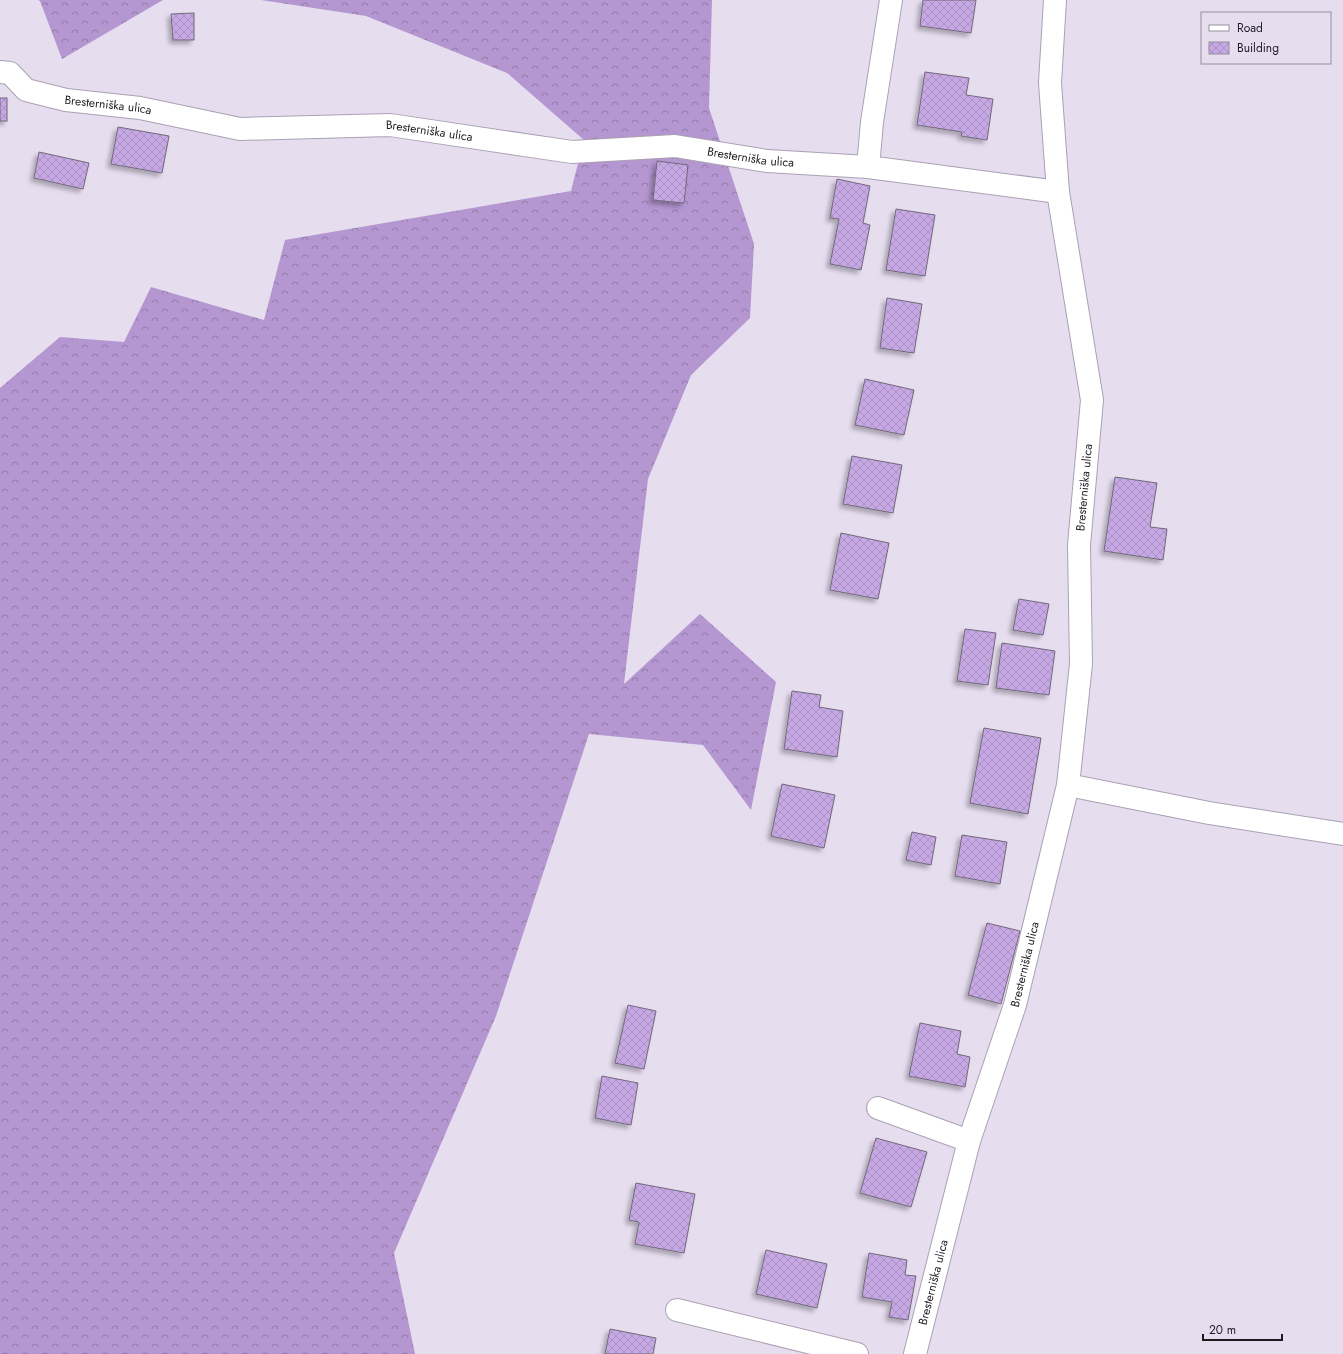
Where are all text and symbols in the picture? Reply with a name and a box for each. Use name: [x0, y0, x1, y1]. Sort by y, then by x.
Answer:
legend: [1201, 12, 1331, 64]
text: Road: [1237, 19, 1263, 37]
text: Building: [1237, 39, 1279, 57]
street label: Bresterniška ulica: [64, 91, 154, 119]
street label: Bresterniška ulica: [386, 116, 474, 146]
street label: Bresterniška ulica: [706, 142, 795, 172]
street label: Bresterniška ulica: [1071, 443, 1097, 532]
street label: Bresterniška ulica: [1006, 920, 1044, 1009]
street label: Bresterniška ulica: [914, 1237, 953, 1327]
scale bar: [1203, 1316, 1282, 1342]
text: 20 m: [1209, 1321, 1236, 1339]

